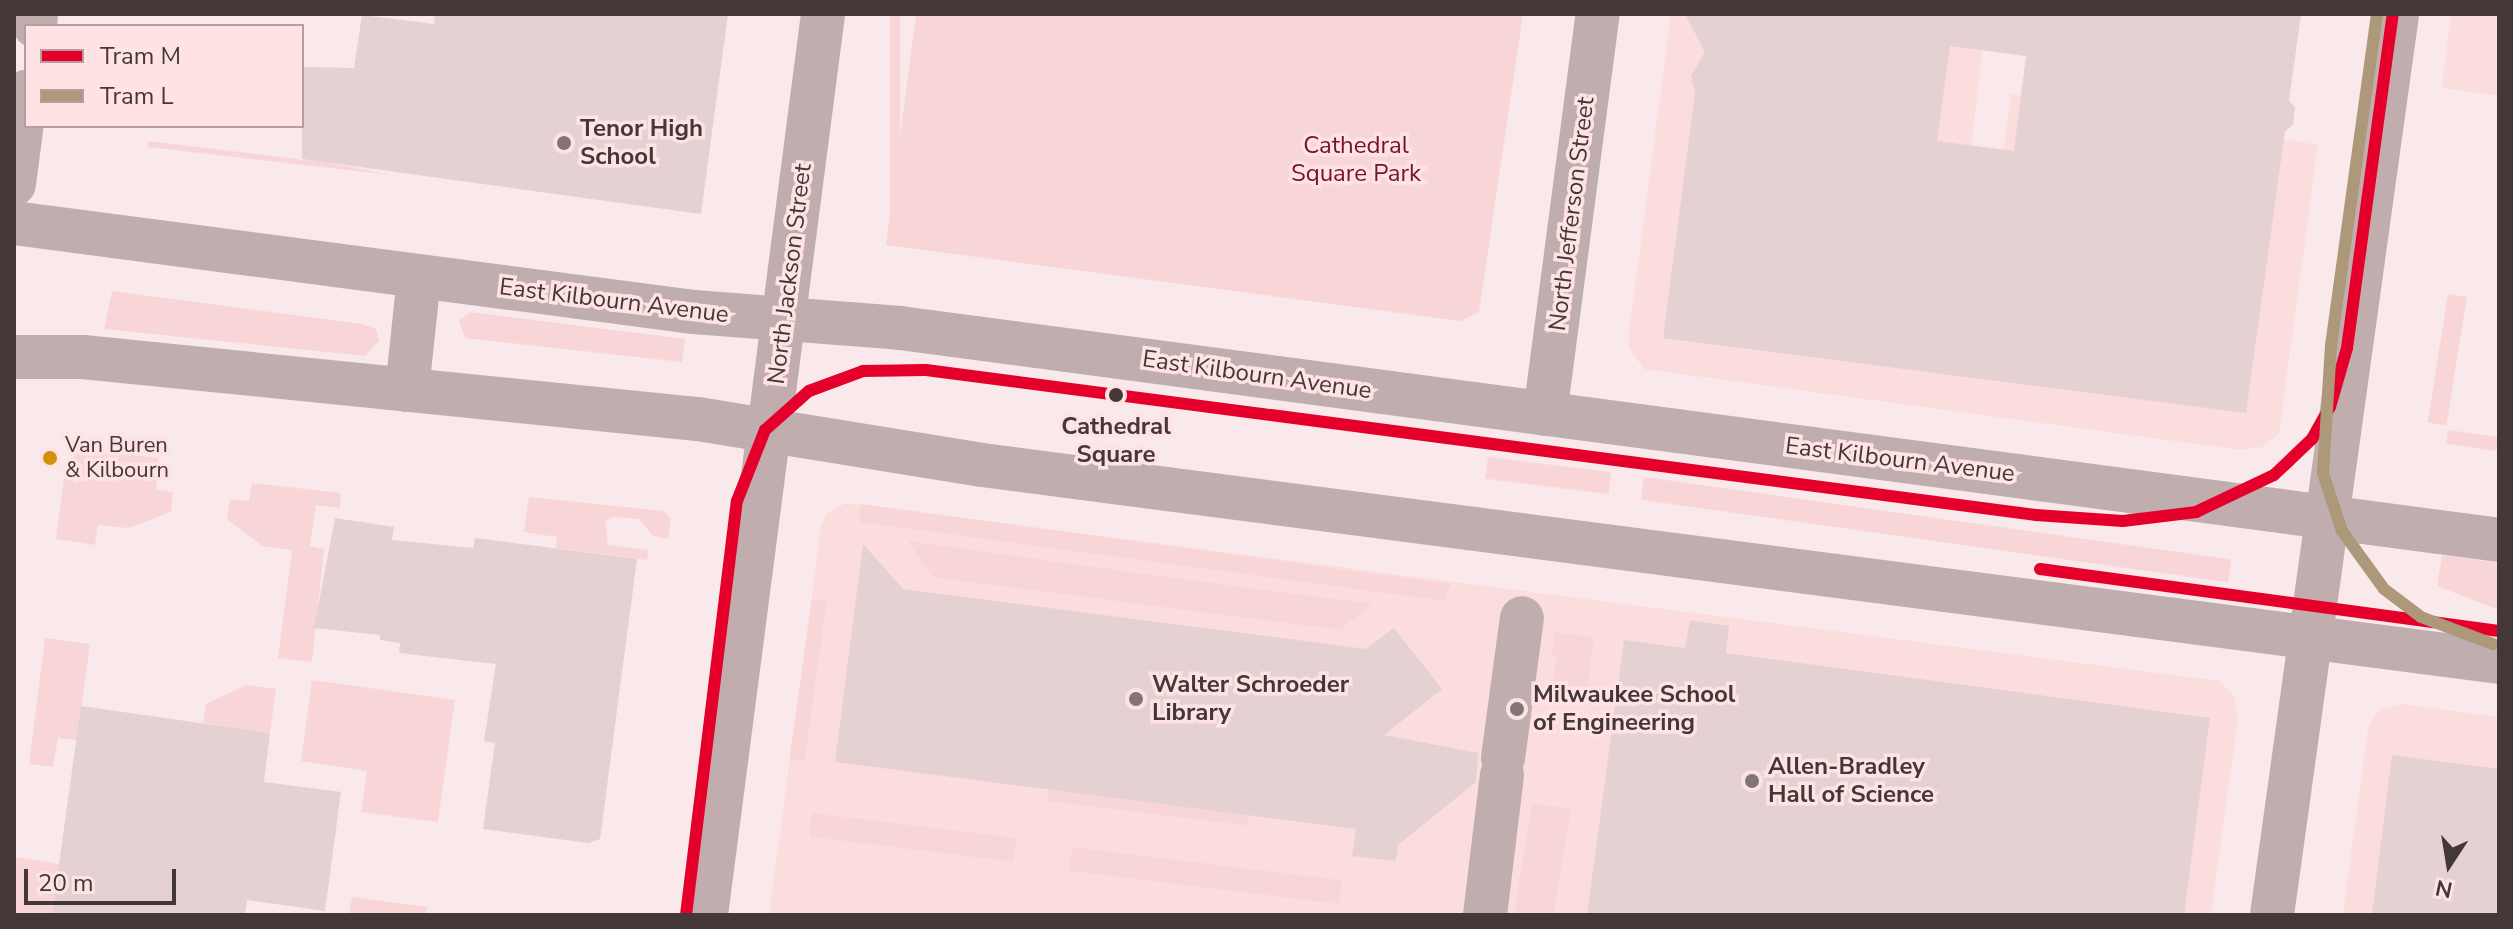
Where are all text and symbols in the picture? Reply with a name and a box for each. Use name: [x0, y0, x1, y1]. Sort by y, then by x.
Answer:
legend: [24, 24, 304, 128]
text: Tram M: [100, 40, 181, 72]
text: Tram L: [100, 80, 174, 112]
street label: North Jefferson Street: [1543, 95, 1601, 333]
place label: Tenor High School: [580, 115, 703, 171]
park label: Cathedral Square Park: [1291, 132, 1421, 188]
marker: Tenor High School: [555, 134, 573, 152]
street label: North Jackson Street: [762, 162, 818, 386]
street label: East Kilbourn Avenue: [498, 273, 730, 329]
street label: East Kilbourn Avenue: [1141, 345, 1373, 405]
marker: Cathedral Square: [1102, 381, 1130, 409]
place label: Cathedral Square: [1061, 413, 1171, 469]
place label: Van Buren & Kilbourn: [65, 432, 169, 484]
street label: East Kilbourn Avenue: [1784, 432, 2016, 488]
marker: Van Buren & Kilbourn: [42, 450, 58, 466]
place label: Walter Schroeder Library: [1152, 671, 1349, 727]
place label: Milwaukee School of Engineering: [1533, 681, 1735, 737]
marker: Walter Schroeder Library: [1127, 690, 1145, 708]
marker: Milwaukee School of Engineering: [1508, 700, 1526, 718]
place label: Allen-Bradley Hall of Science: [1768, 753, 1934, 809]
marker: Allen-Bradley Hall of Science: [1743, 772, 1761, 790]
north arrow: [2409, 825, 2489, 905]
scale bar: [28, 853, 180, 903]
text: 20 m: [38, 867, 94, 899]
text: N: [2433, 872, 2455, 905]

